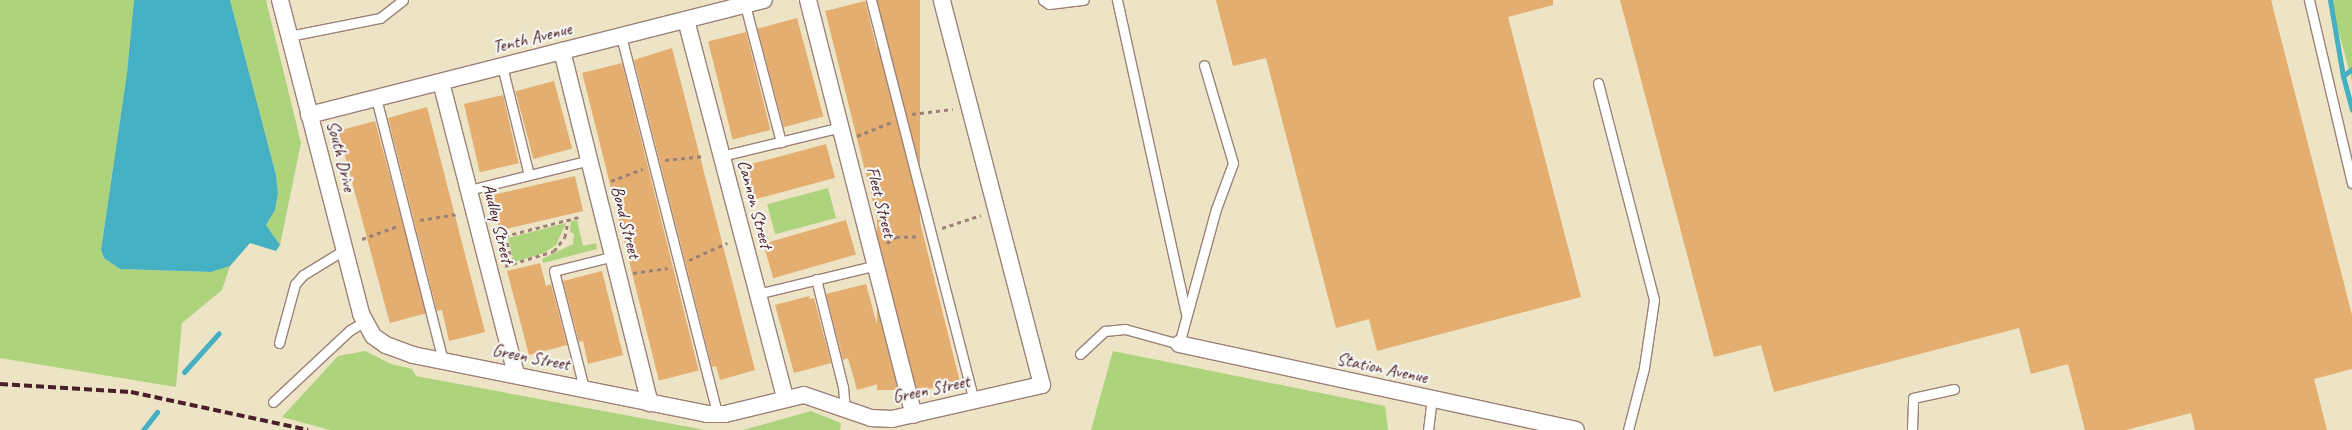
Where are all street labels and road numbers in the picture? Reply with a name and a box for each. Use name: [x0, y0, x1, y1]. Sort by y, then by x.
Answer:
street label: Tenth Avenue: [490, 18, 574, 58]
street label: South Drive: [322, 118, 360, 194]
street label: Cannon Street: [733, 157, 777, 251]
street label: Fleet Street: [862, 164, 900, 240]
street label: Audley Street: [478, 181, 518, 265]
street label: Bond Street: [607, 183, 645, 261]
street label: Green Street: [490, 339, 572, 375]
street label: Station Avenue: [1335, 348, 1429, 388]
street label: Green Street: [890, 370, 972, 408]

